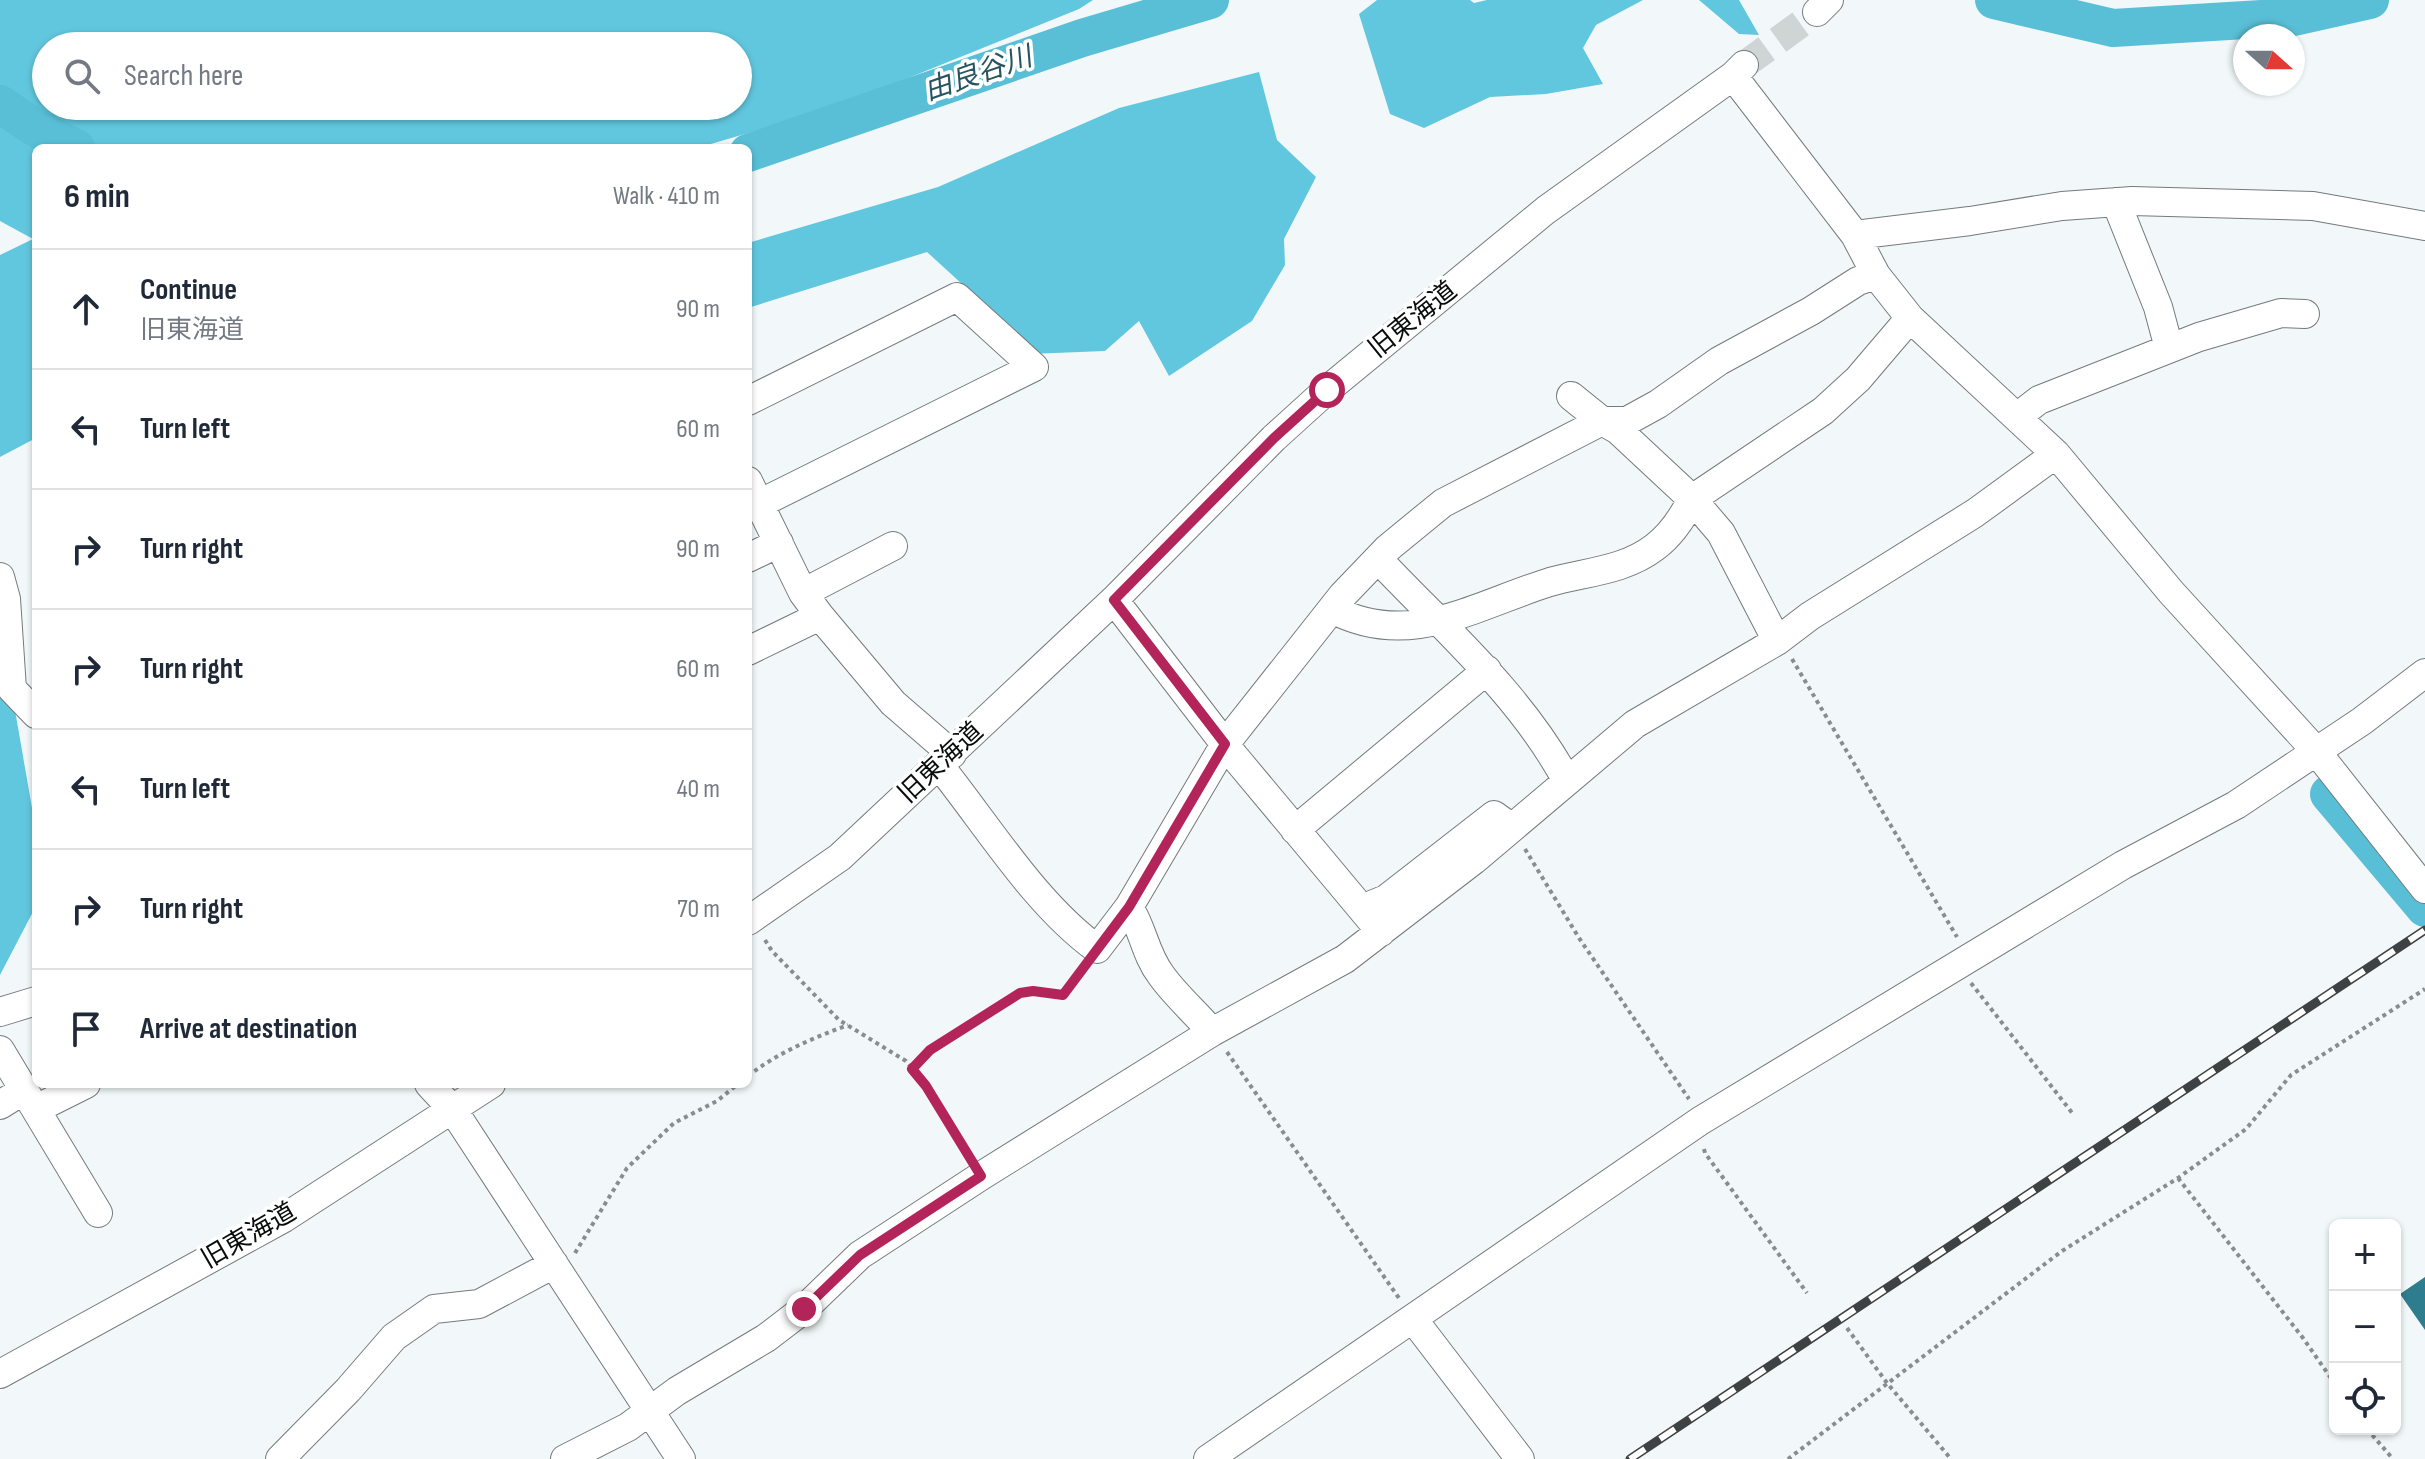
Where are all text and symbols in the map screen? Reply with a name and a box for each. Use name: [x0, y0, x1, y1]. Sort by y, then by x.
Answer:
north arrow: [2233, 24, 2305, 96]
search box: [32, 32, 752, 120]
water label: 由良谷川: [920, 39, 1039, 108]
icon: search: [60, 54, 104, 98]
text: Search here: [124, 58, 243, 94]
text: 6 min: [64, 176, 130, 217]
text: Walk · 410 m: [613, 181, 720, 212]
text: Continue: [140, 272, 237, 308]
street label: 旧東海道: [1363, 275, 1463, 365]
icon: ahead: [64, 287, 108, 331]
text: 90 m: [676, 294, 720, 325]
text: 旧東海道: [140, 315, 244, 346]
route start: [1309, 372, 1345, 408]
icon: left: [64, 407, 108, 451]
text: Turn left: [140, 411, 230, 447]
text: 60 m: [676, 414, 720, 445]
icon: right: [64, 527, 108, 571]
text: Turn right: [140, 531, 243, 567]
text: 90 m: [676, 534, 720, 565]
icon: right: [64, 647, 108, 691]
text: Turn right: [140, 651, 243, 687]
text: 60 m: [676, 654, 720, 685]
street label: 旧東海道: [892, 716, 990, 810]
icon: left: [64, 767, 108, 811]
text: Turn left: [140, 771, 230, 807]
text: 40 m: [677, 774, 720, 805]
icon: right: [64, 887, 108, 931]
text: Turn right: [140, 891, 243, 927]
text: 70 m: [677, 894, 720, 925]
icon: arrive: [64, 1007, 108, 1051]
text: Arrive at destination: [140, 1011, 357, 1047]
street label: 旧東海道: [196, 1197, 302, 1275]
map controls: [2329, 1219, 2401, 1435]
button: +: [2329, 1219, 2401, 1291]
route end: [786, 1291, 822, 1327]
button: −: [2329, 1291, 2401, 1363]
button: locate: [2329, 1363, 2401, 1435]

